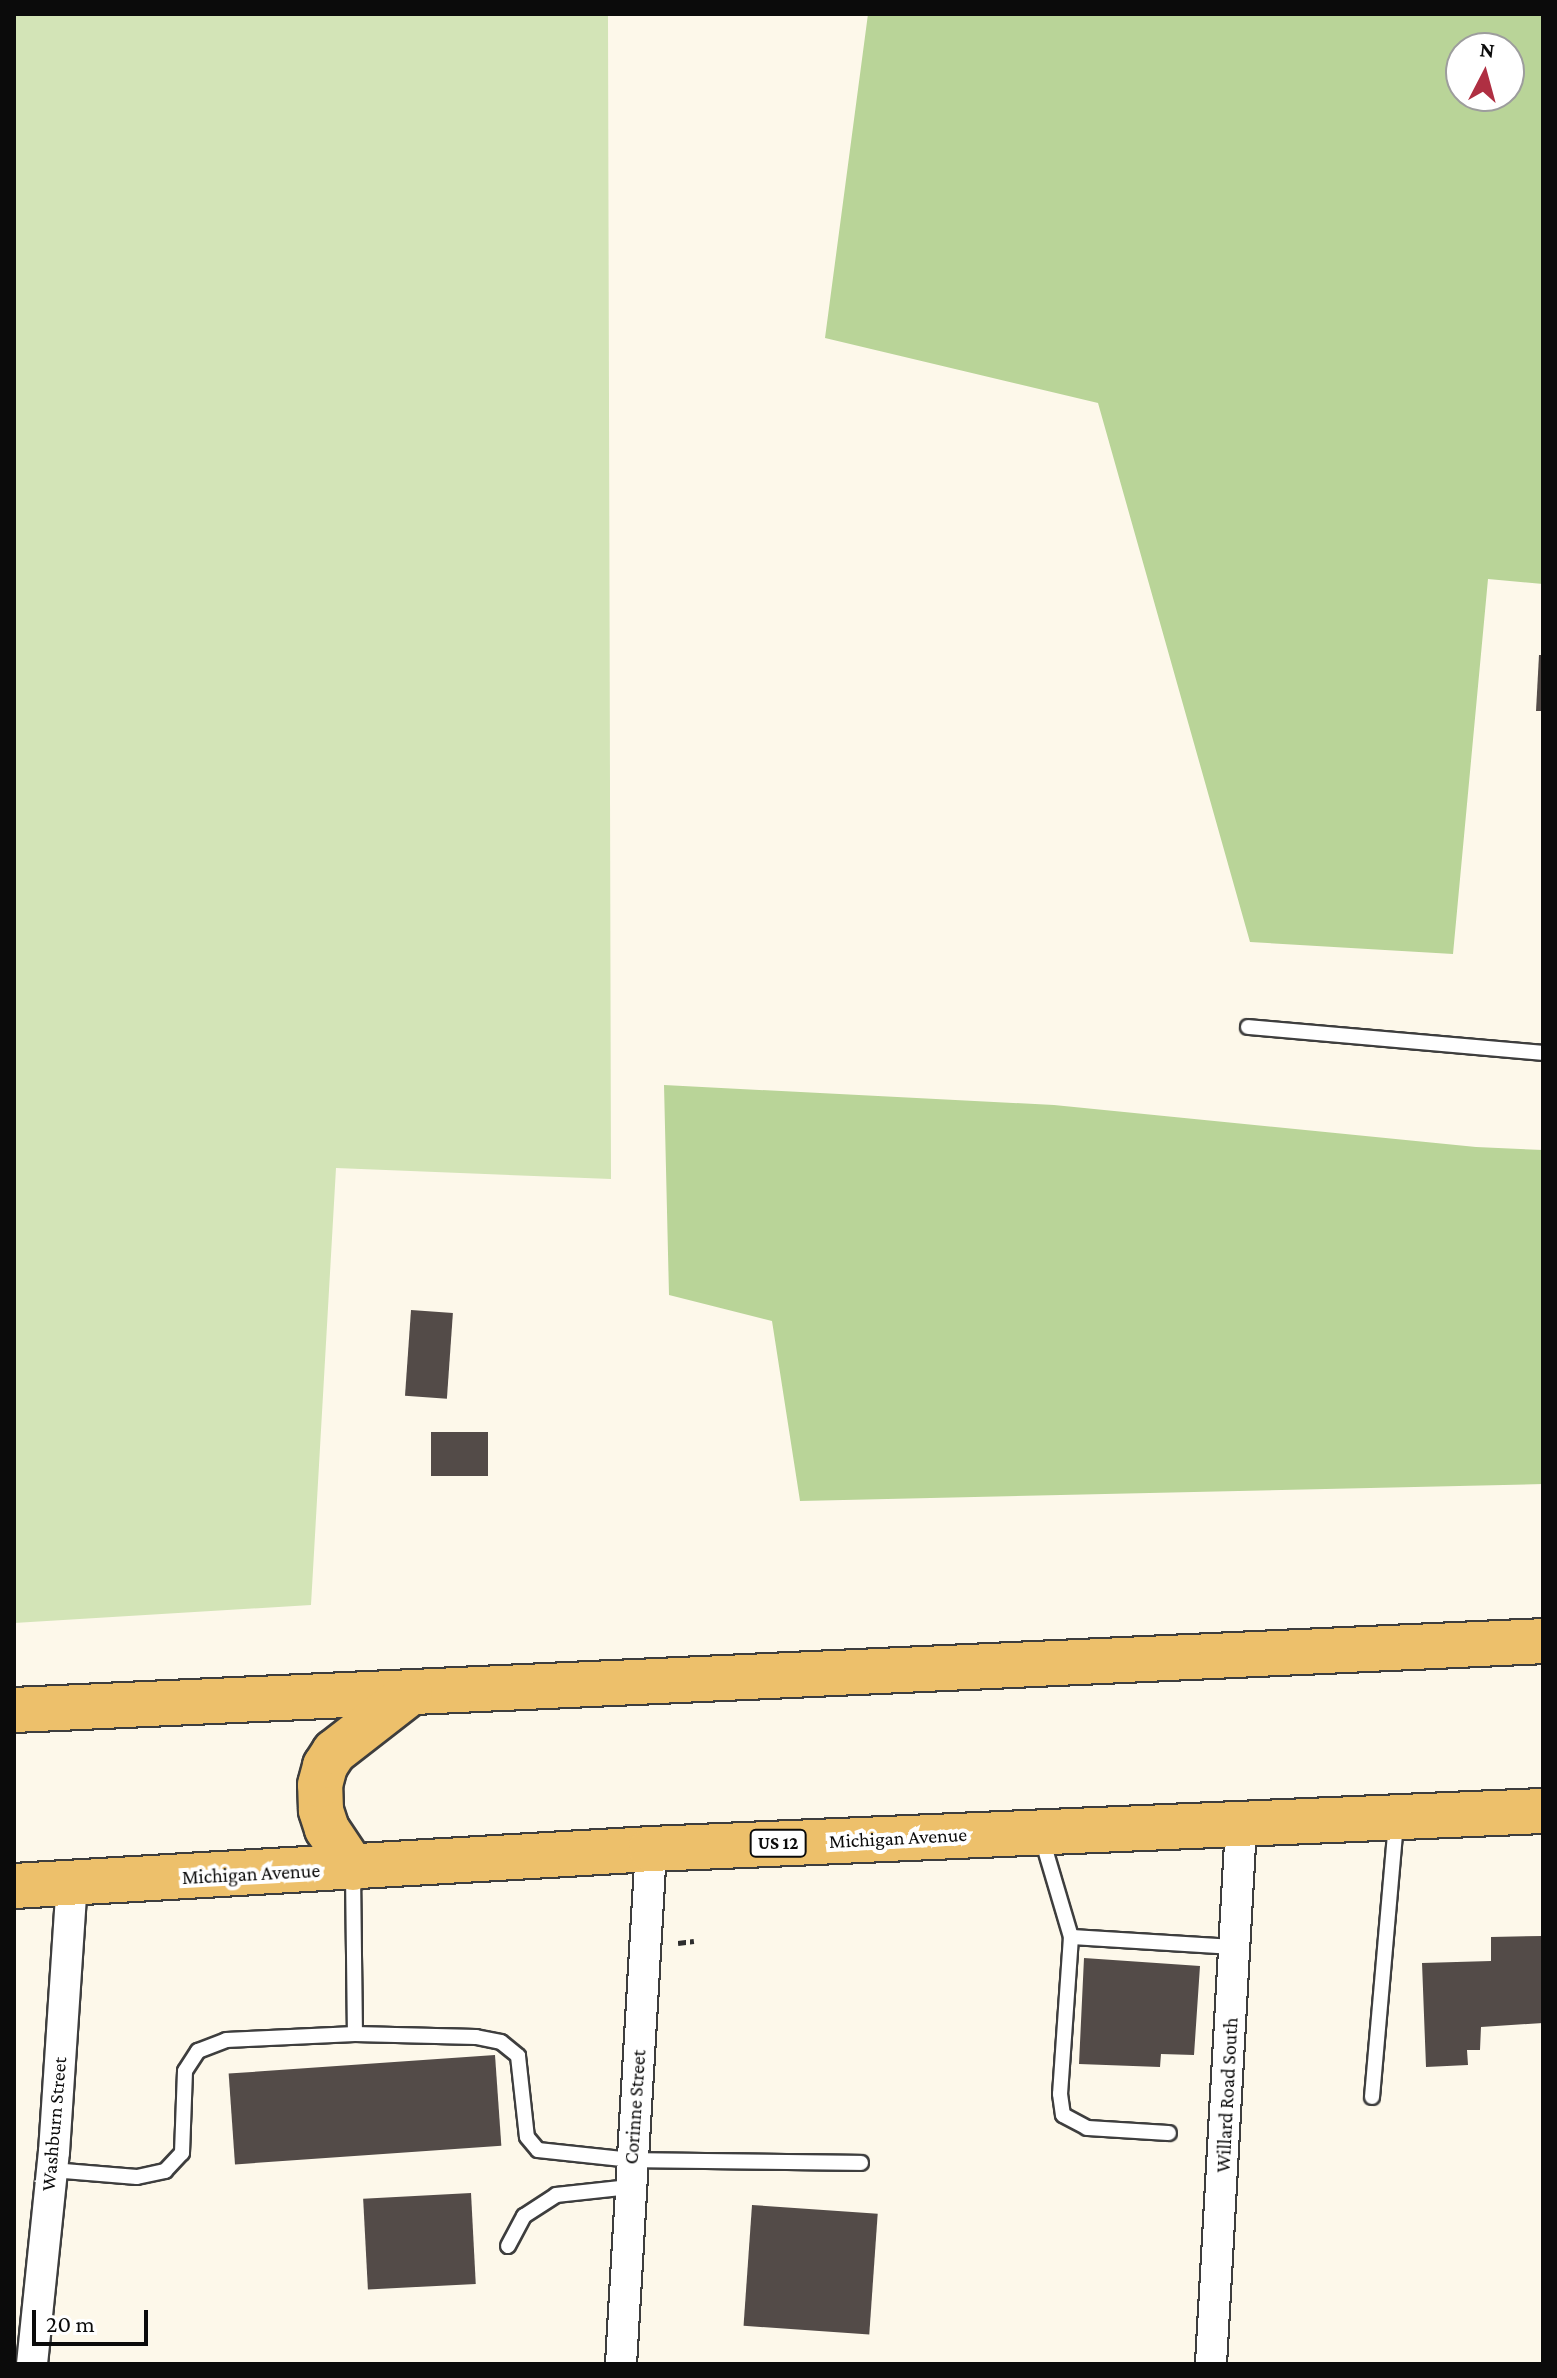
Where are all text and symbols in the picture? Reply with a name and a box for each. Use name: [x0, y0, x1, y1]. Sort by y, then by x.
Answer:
north arrow: [1445, 32, 1525, 112]
text: N: [1479, 36, 1496, 63]
street label: Michigan Avenue: [828, 1822, 968, 1854]
road number: US 12: [748, 1829, 808, 1857]
street label: Michigan Avenue: [181, 1858, 321, 1890]
street label: Willard Road South: [1211, 2017, 1243, 2173]
street label: Corinne Street: [619, 2049, 651, 2165]
street label: Washburn Street: [36, 2056, 72, 2192]
scale bar: [36, 2294, 152, 2344]
text: 20 m: [46, 2310, 95, 2337]

